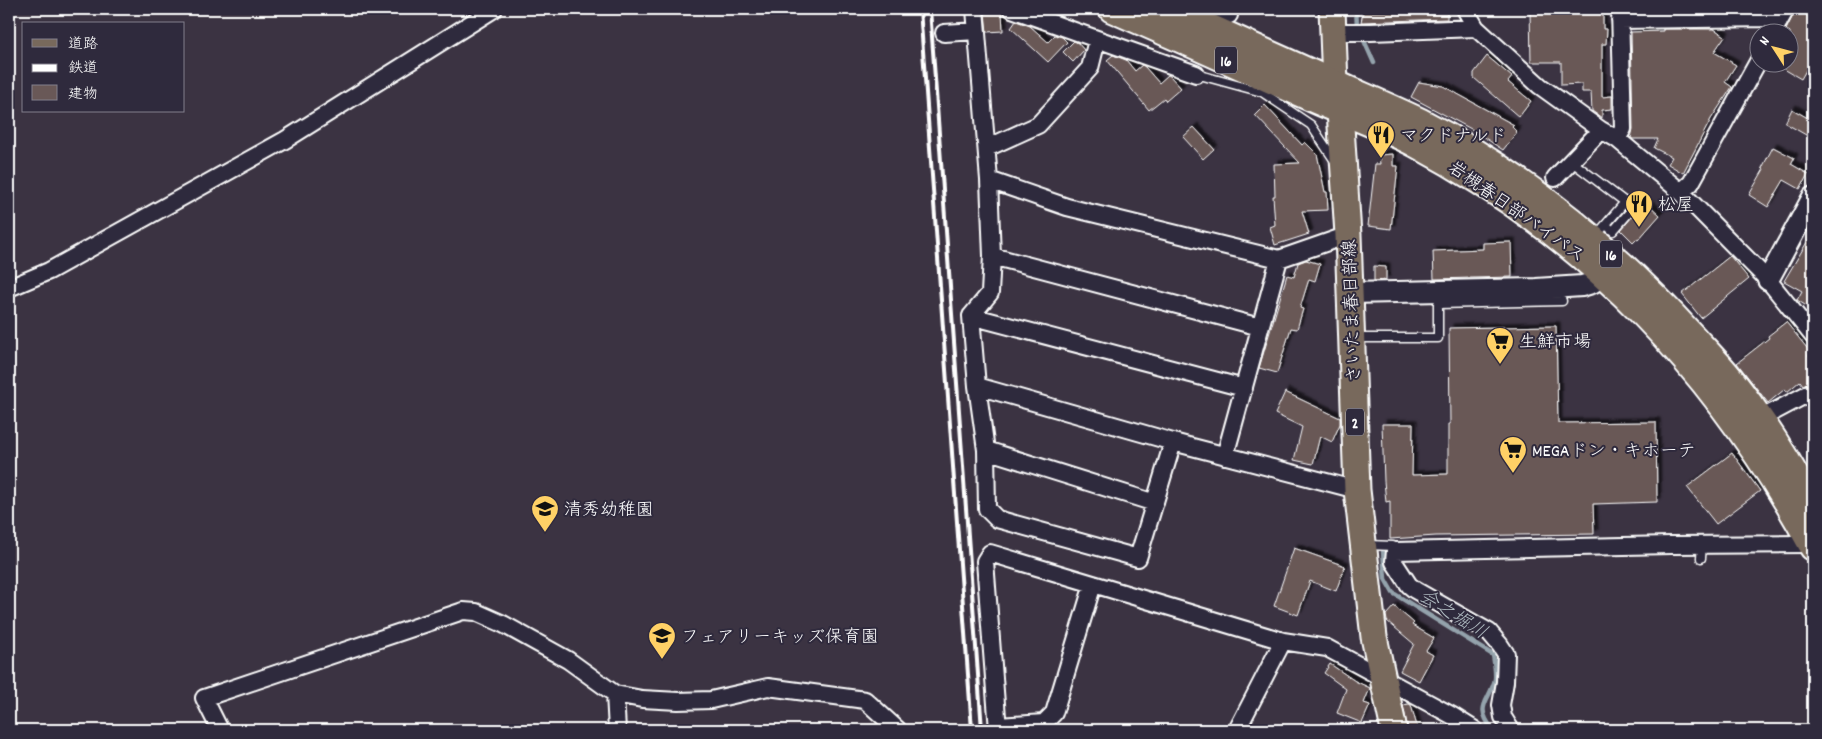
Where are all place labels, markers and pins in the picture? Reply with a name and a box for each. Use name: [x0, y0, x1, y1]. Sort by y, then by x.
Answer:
restaurant icon: マクドナルド: [1366, 120, 1396, 159]
place label: マクドナルド: [1400, 125, 1507, 150]
restaurant icon: 松屋: [1624, 189, 1654, 228]
place label: 松屋: [1658, 194, 1694, 219]
supermarket icon: 生鮮市場: [1485, 326, 1515, 365]
place label: 生鮮市場: [1519, 331, 1591, 356]
supermarket icon: MEGAドン・キホーテ: [1498, 435, 1528, 474]
place label: MEGAドン・キホーテ: [1532, 440, 1696, 465]
school or university icon: 清秀幼稚園: [530, 494, 560, 533]
place label: 清秀幼稚園: [564, 499, 654, 524]
school or university icon: フェアリーキッズ保育園: [647, 621, 677, 660]
place label: フェアリーキッズ保育園: [681, 626, 879, 651]

